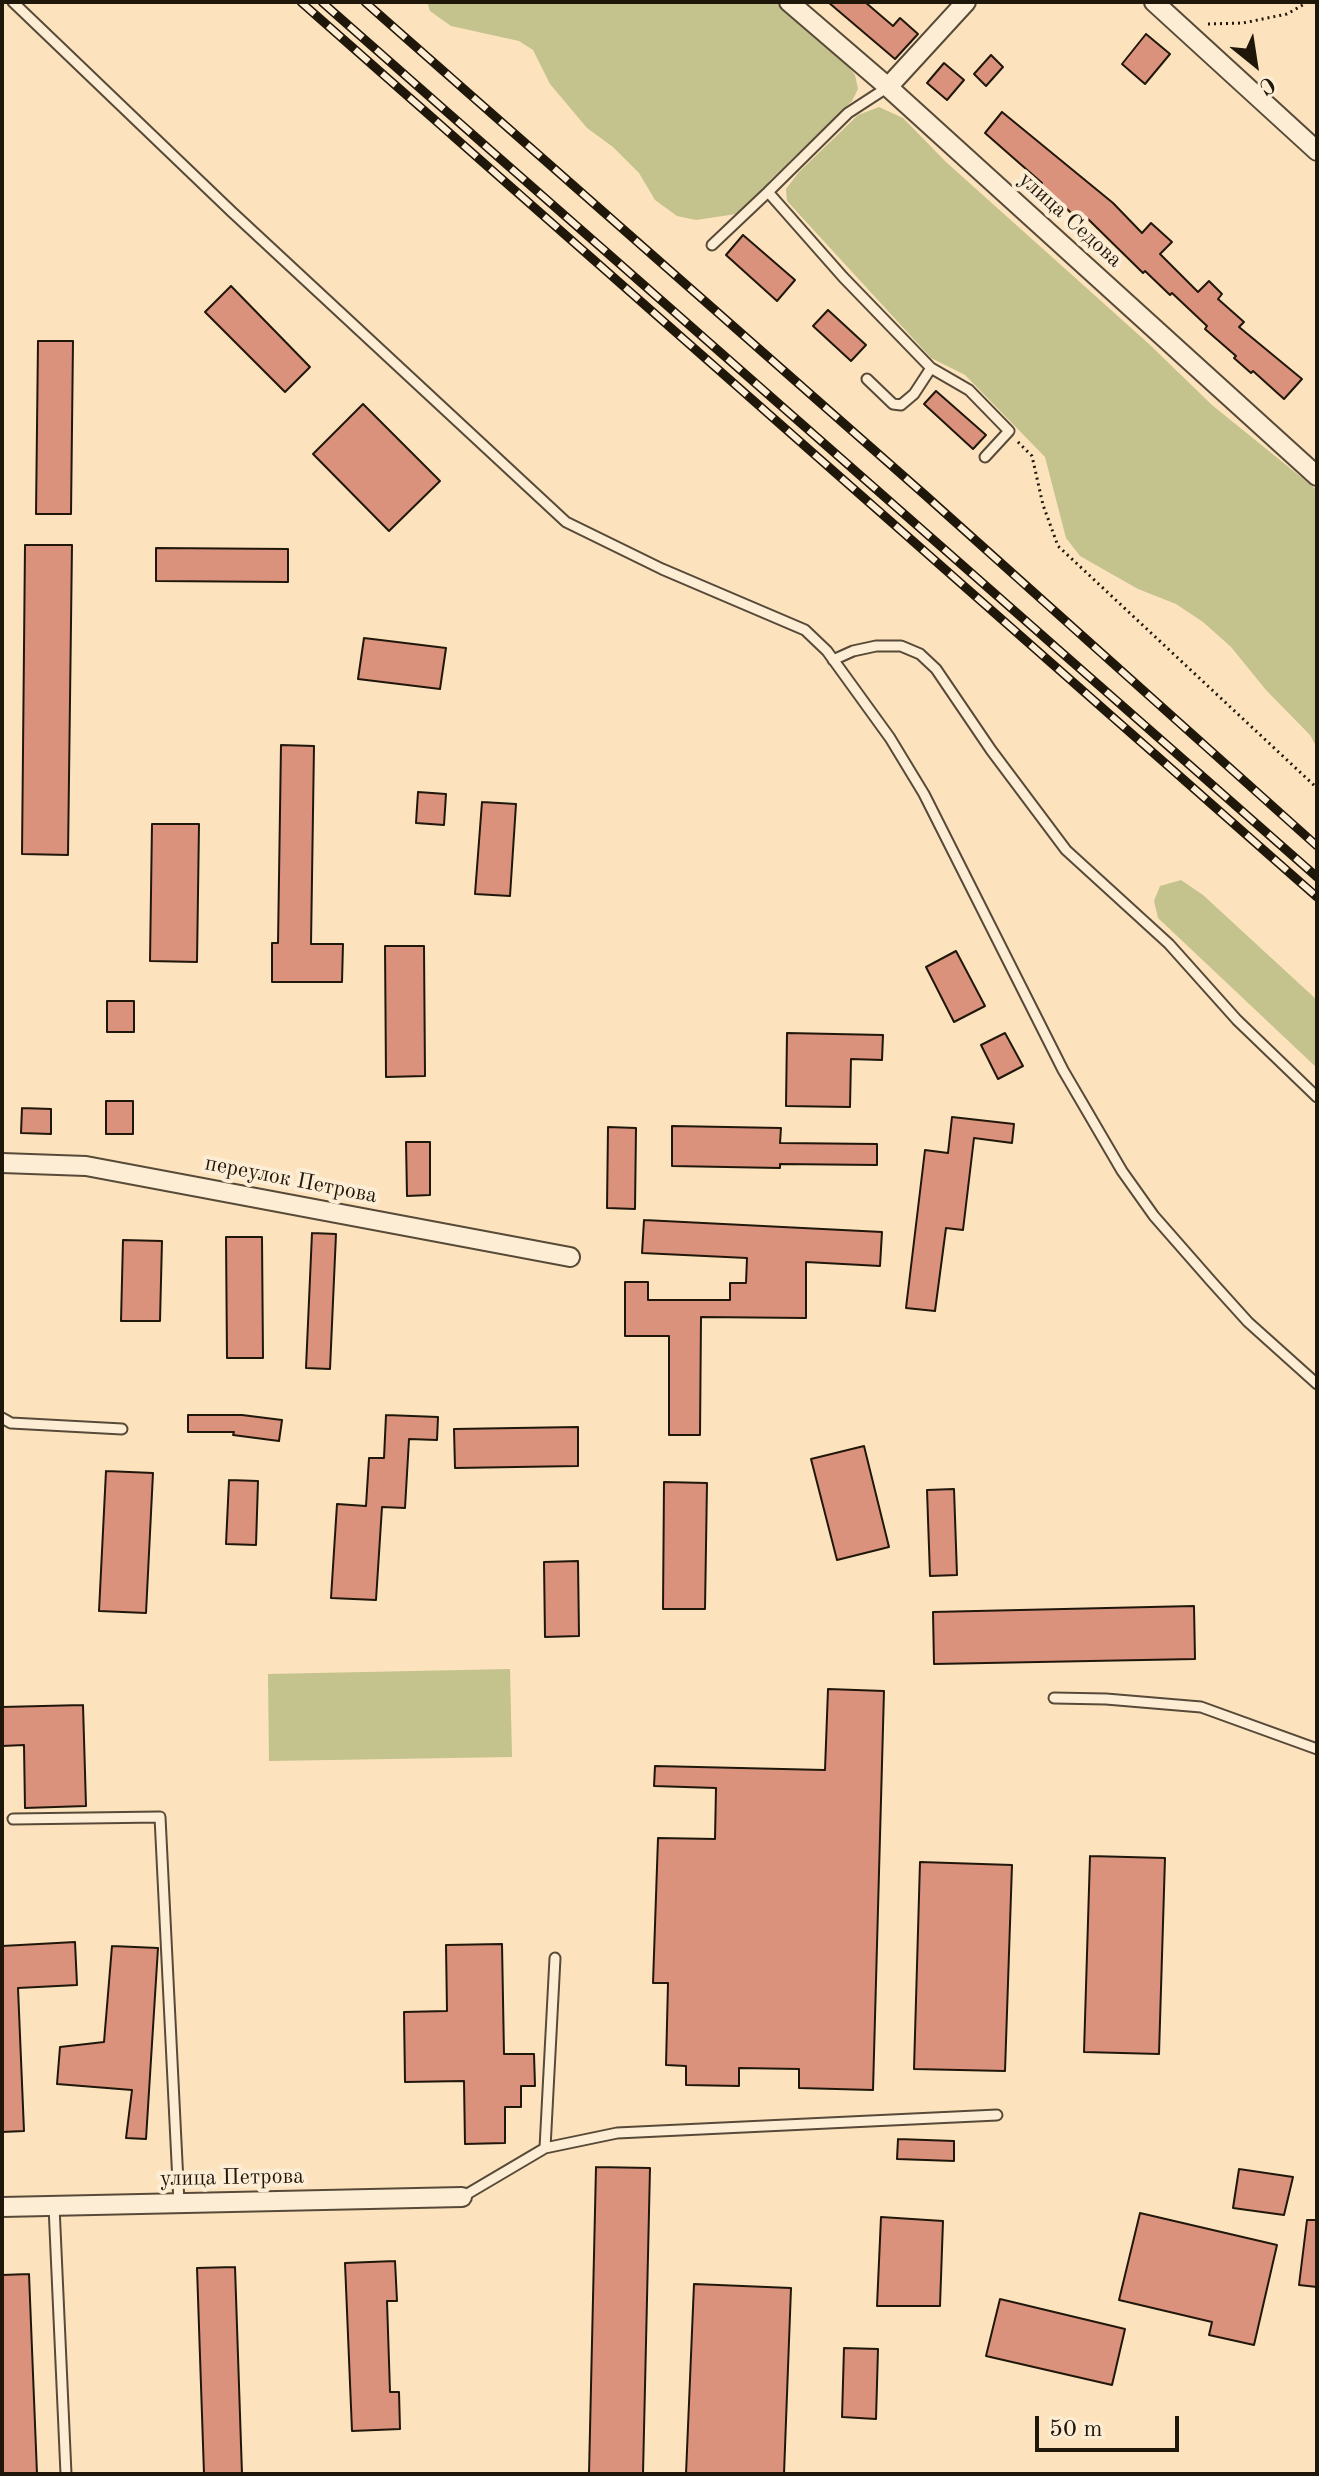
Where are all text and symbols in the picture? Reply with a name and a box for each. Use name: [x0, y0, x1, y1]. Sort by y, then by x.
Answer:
north arrow: [1215, 24, 1295, 104]
text: С: [1255, 72, 1279, 98]
street label: улица Седова: [1013, 167, 1127, 273]
street label: переулок Петрова: [203, 1150, 379, 1210]
street label: улица Петрова: [160, 2164, 304, 2192]
scale bar: [1039, 2400, 1183, 2450]
text: 50 m: [1049, 2418, 1103, 2442]

